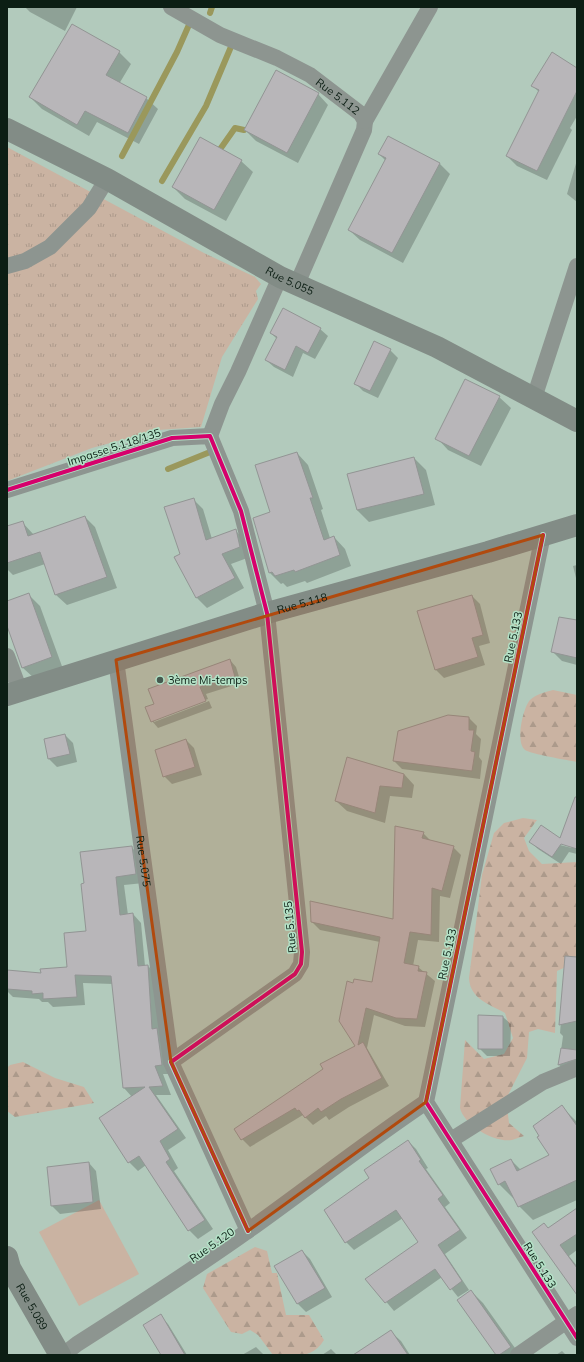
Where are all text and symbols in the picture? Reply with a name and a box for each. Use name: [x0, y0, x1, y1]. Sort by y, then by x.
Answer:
street label: Rue 5.112: [313, 75, 363, 118]
street label: Rue 5.055: [263, 263, 316, 298]
street label: Impasse 5.118/135: [66, 425, 163, 469]
street label: Rue 5.118: [275, 590, 329, 617]
street label: Rue 5.133: [501, 610, 525, 664]
place label: 3ème Mi-temps: [168, 673, 247, 687]
marker: 3ème Mi-temps: [155, 675, 165, 685]
street label: Rue 5.075: [133, 835, 154, 888]
street label: Rue 5.135: [281, 900, 299, 953]
street label: Rue 5.133: [435, 927, 459, 981]
street label: Rue 5.120: [187, 1224, 238, 1266]
street label: Rue 5.133: [520, 1239, 560, 1291]
street label: Rue 5.089: [13, 1281, 51, 1333]

